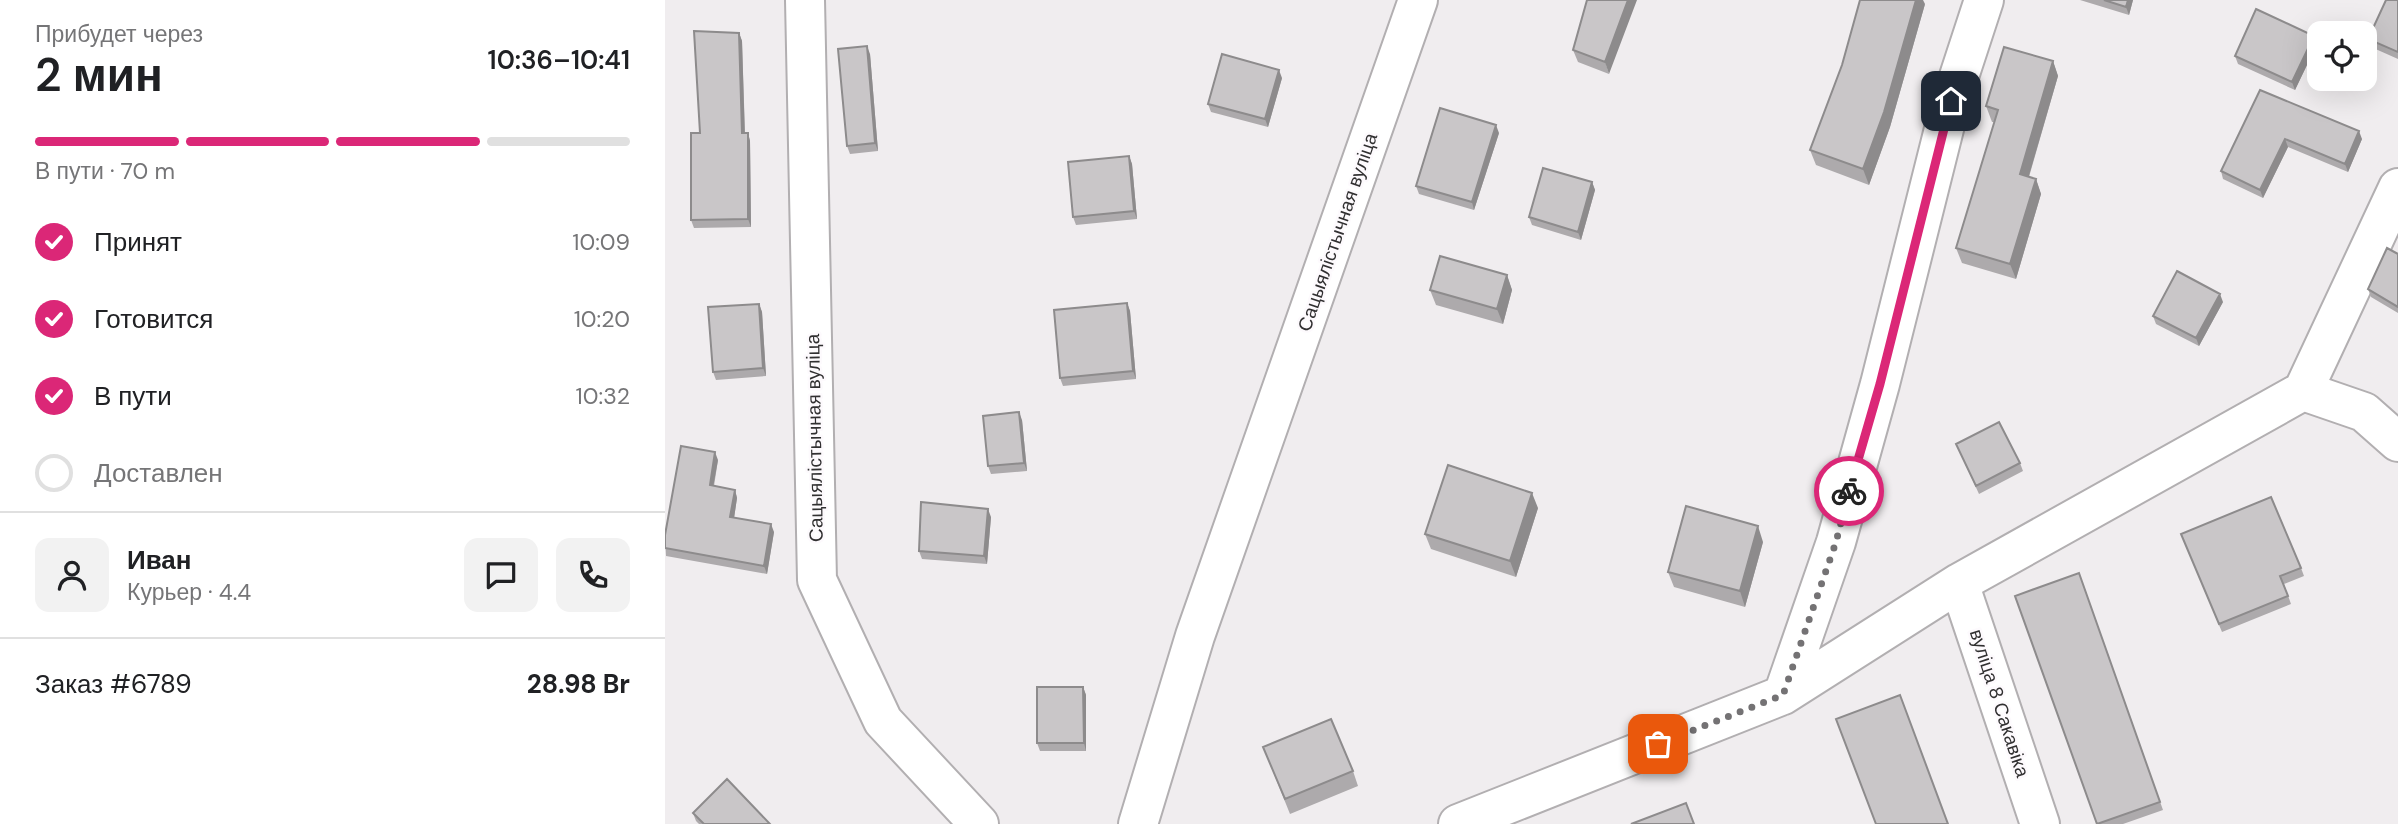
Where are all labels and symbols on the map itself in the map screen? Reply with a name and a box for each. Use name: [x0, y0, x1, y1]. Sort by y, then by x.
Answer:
pin: [1921, 71, 1981, 131]
street label: Сацыялістычная вуліца: [1292, 129, 1383, 335]
street label: Сацыялістычная вуліца: [800, 333, 829, 542]
courier: [1814, 456, 1884, 526]
street label: вуліца 8 Сакавіка: [1964, 626, 2035, 781]
pin: [1628, 714, 1688, 774]

